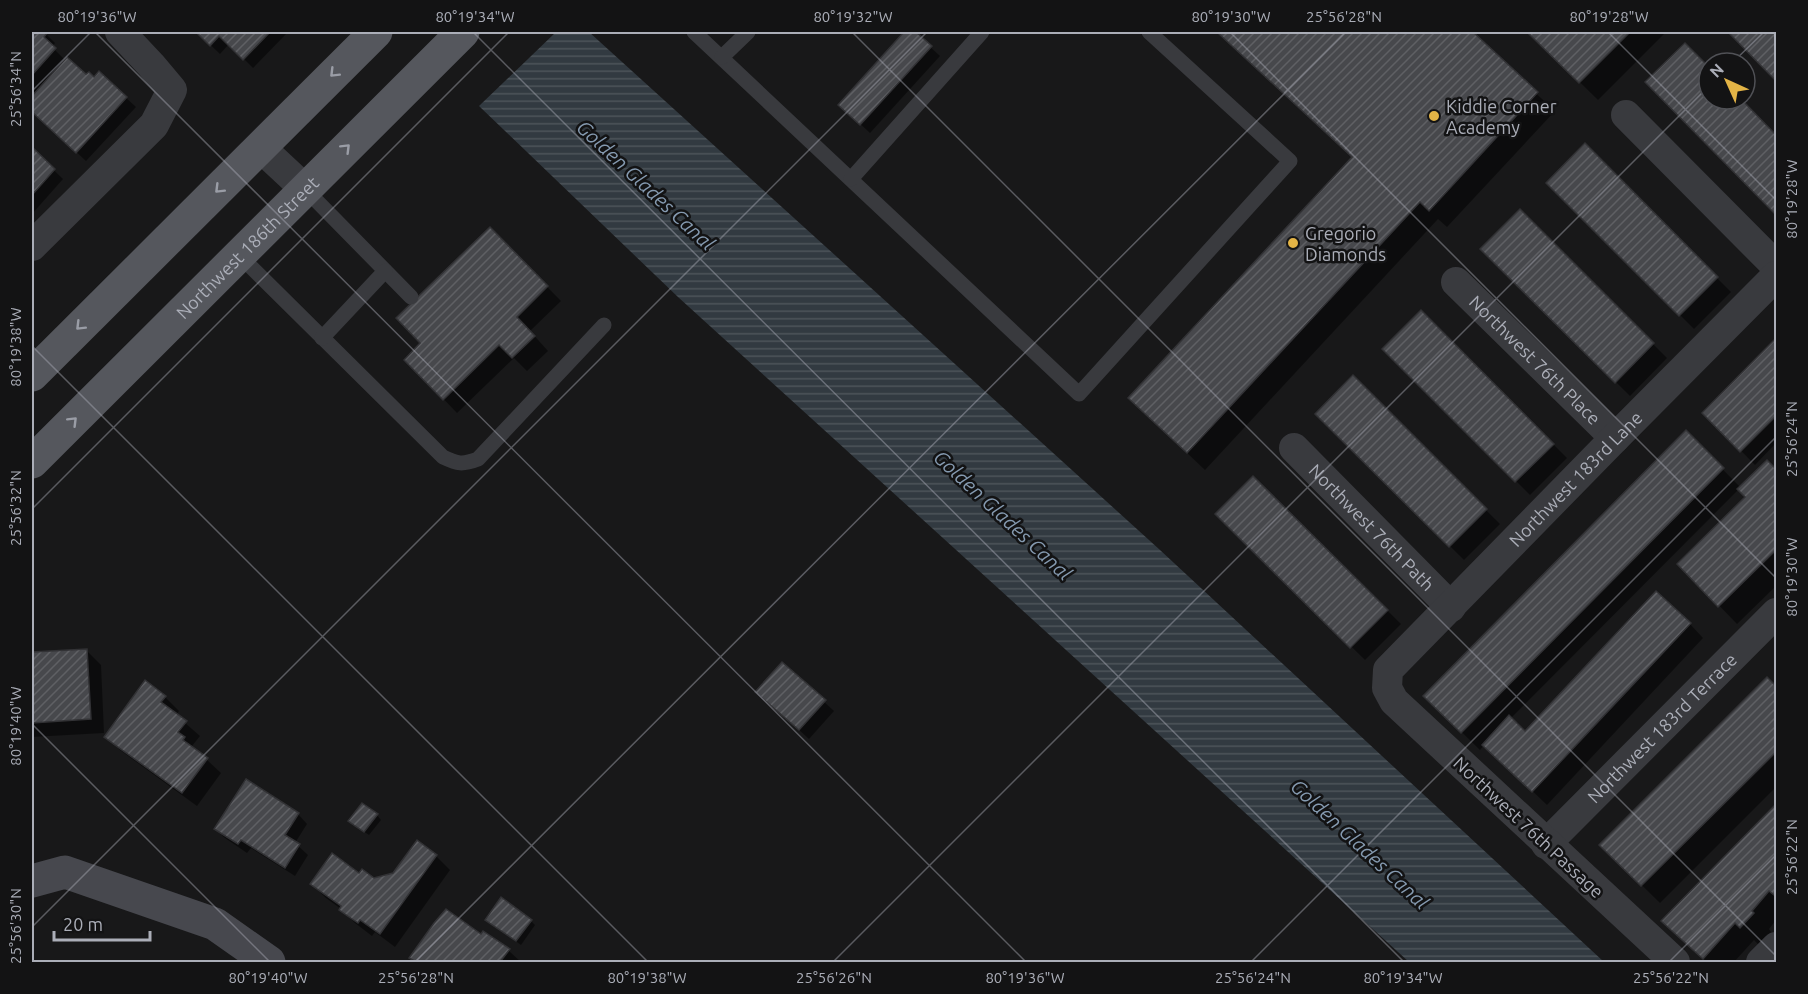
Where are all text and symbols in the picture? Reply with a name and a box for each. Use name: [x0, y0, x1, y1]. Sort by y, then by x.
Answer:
text: 80°19'36"W: [57, 8, 137, 25]
text: 80°19'34"W: [435, 8, 515, 25]
text: 80°19'32"W: [813, 8, 893, 25]
text: 80°19'30"W: [1191, 8, 1271, 25]
text: 25°56'28"N: [1306, 8, 1382, 25]
text: 80°19'28"W: [1569, 8, 1649, 25]
text: 25°56'34"N: [7, 51, 24, 127]
north arrow: [1697, 51, 1757, 111]
text: N: [1706, 60, 1727, 81]
one-way arrow: [331, 65, 342, 76]
place label: Kiddie Corner Academy: [1446, 96, 1557, 137]
marker: Kiddie Corner Academy: [1427, 109, 1441, 123]
water label: Golden Glades Canal: [572, 115, 720, 255]
one-way arrow: [339, 145, 350, 156]
text: 80°19'28"W: [1783, 159, 1800, 239]
street label: Northwest 186th Street: [172, 172, 322, 322]
one-way arrow: [215, 181, 226, 192]
place label: Gregorio Diamonds: [1305, 223, 1386, 264]
marker: Gregorio Diamonds: [1286, 236, 1300, 250]
street label: Northwest 76th Place: [1466, 291, 1605, 428]
text: 80°19'38"W: [7, 307, 24, 387]
one-way arrow: [77, 319, 88, 330]
text: 25°56'24"N: [1783, 401, 1800, 477]
street label: Northwest 183rd Lane: [1505, 407, 1646, 550]
one-way arrow: [65, 417, 76, 428]
water label: Golden Glades Canal: [929, 445, 1077, 585]
street label: Northwest 76th Path: [1305, 460, 1439, 594]
text: 25°56'32"N: [7, 470, 24, 546]
text: 80°19'30"W: [1783, 537, 1800, 617]
street label: Northwest 183rd Terrace: [1583, 649, 1740, 807]
text: 80°19'40"W: [7, 686, 24, 766]
street label: Northwest 76th Passage: [1450, 752, 1608, 902]
water label: Golden Glades Canal: [1286, 774, 1434, 914]
text: 25°56'22"N: [1783, 819, 1800, 895]
text: 25°56'30"N: [7, 888, 24, 964]
scale bar: [54, 904, 150, 942]
text: 20 m: [63, 914, 103, 934]
text: 80°19'40"W: [228, 969, 308, 986]
text: 25°56'28"N: [378, 969, 454, 986]
text: 80°19'38"W: [607, 969, 687, 986]
text: 25°56'26"N: [796, 969, 872, 986]
text: 80°19'36"W: [985, 969, 1065, 986]
text: 25°56'24"N: [1215, 969, 1291, 986]
text: 80°19'34"W: [1363, 969, 1443, 986]
text: 25°56'22"N: [1633, 969, 1709, 986]

